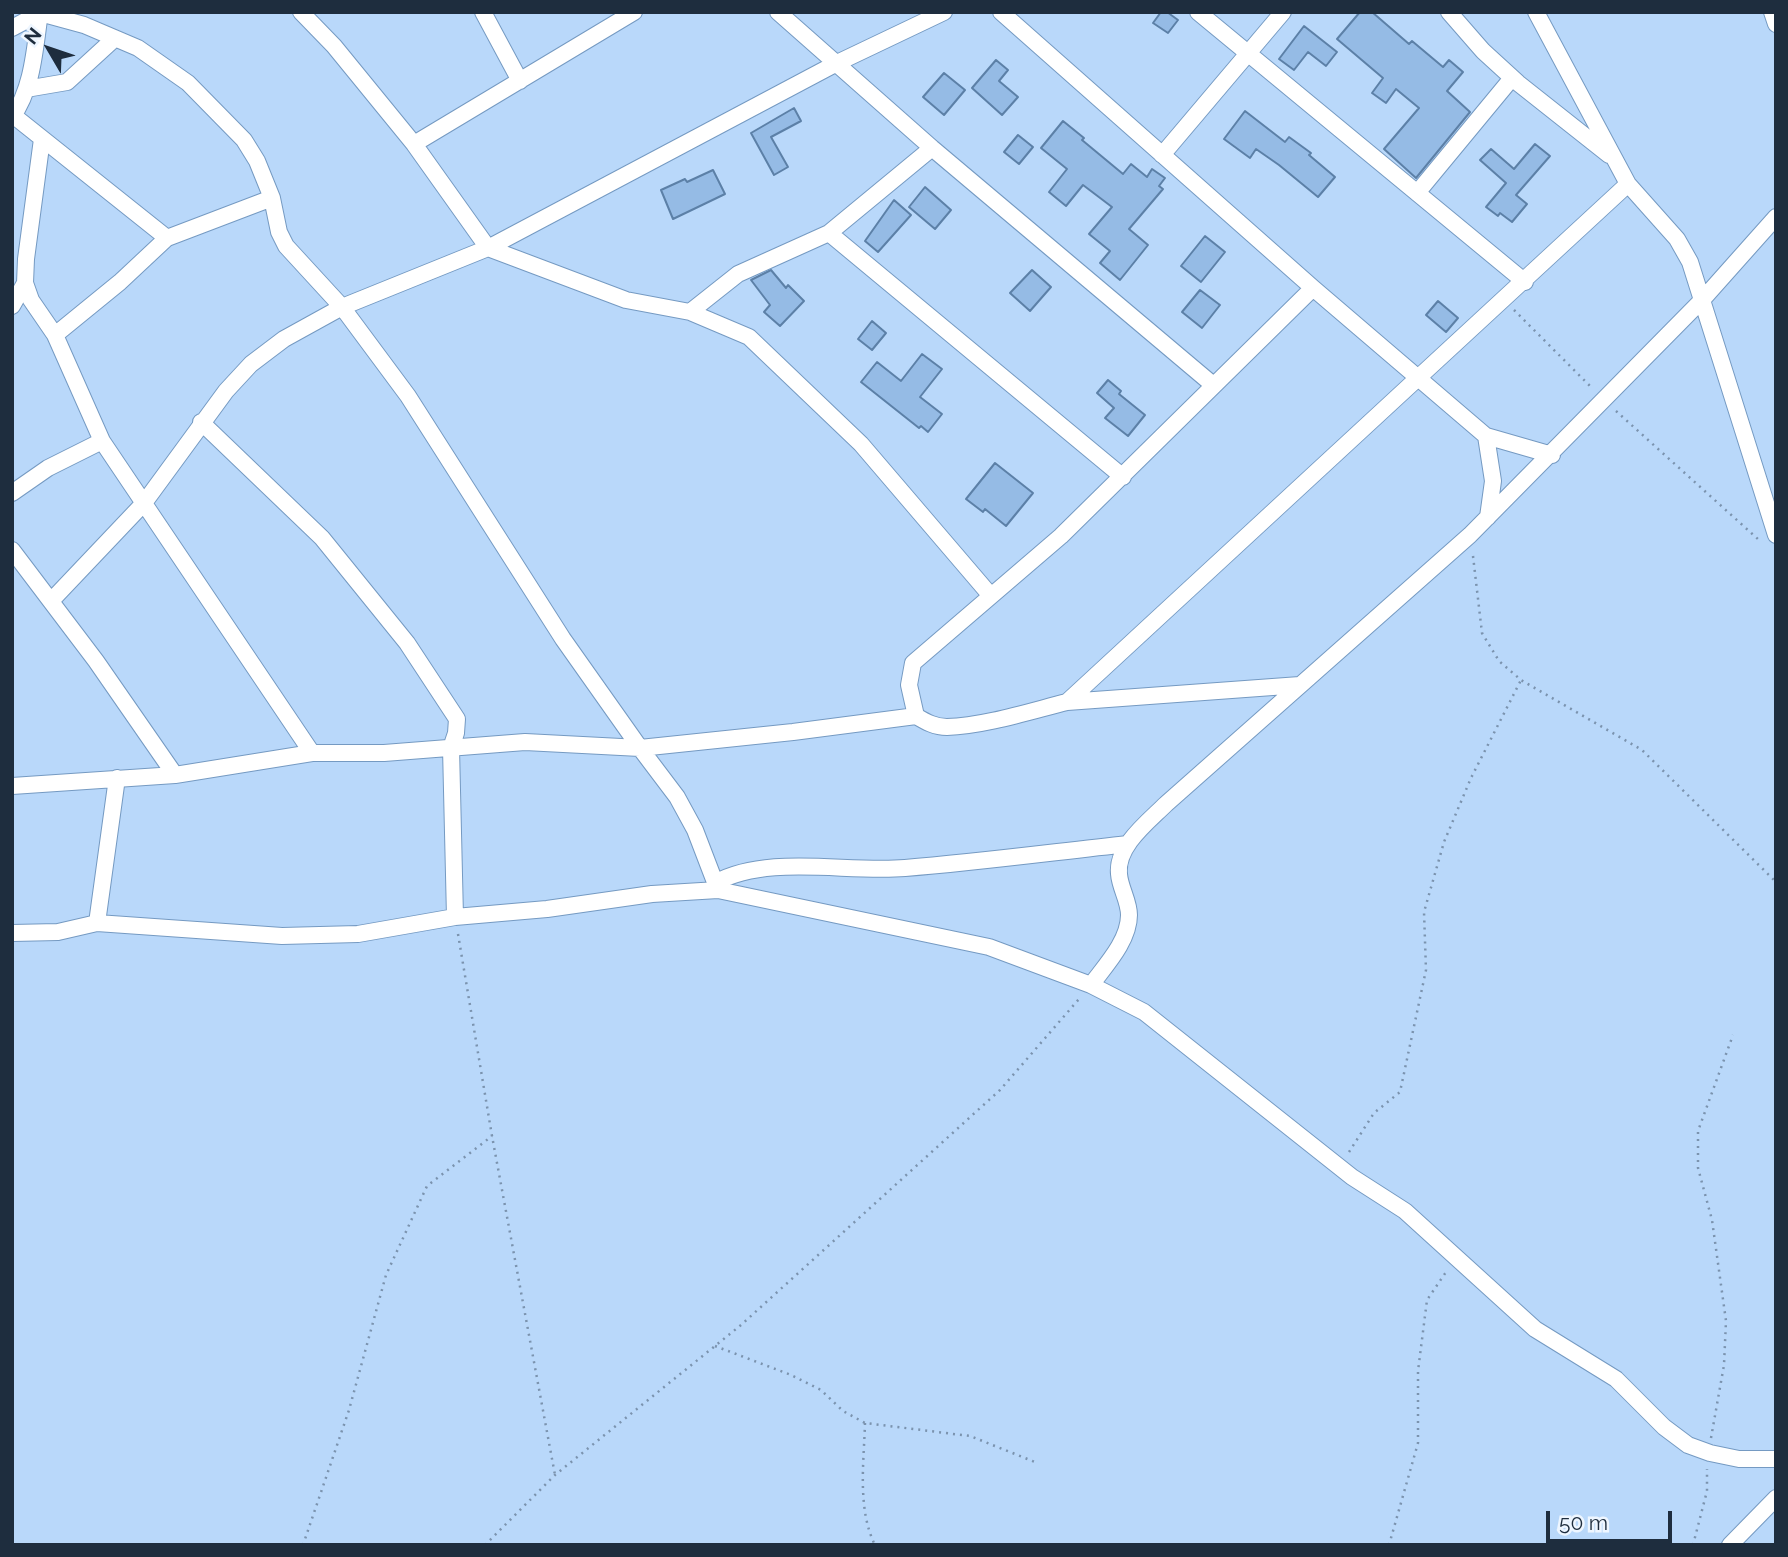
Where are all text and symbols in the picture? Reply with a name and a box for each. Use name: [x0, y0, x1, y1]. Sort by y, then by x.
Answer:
north arrow: [14, 14, 84, 84]
text: N: [20, 23, 46, 48]
scale bar: [1550, 1498, 1676, 1542]
text: 50 m: [1559, 1510, 1608, 1535]

